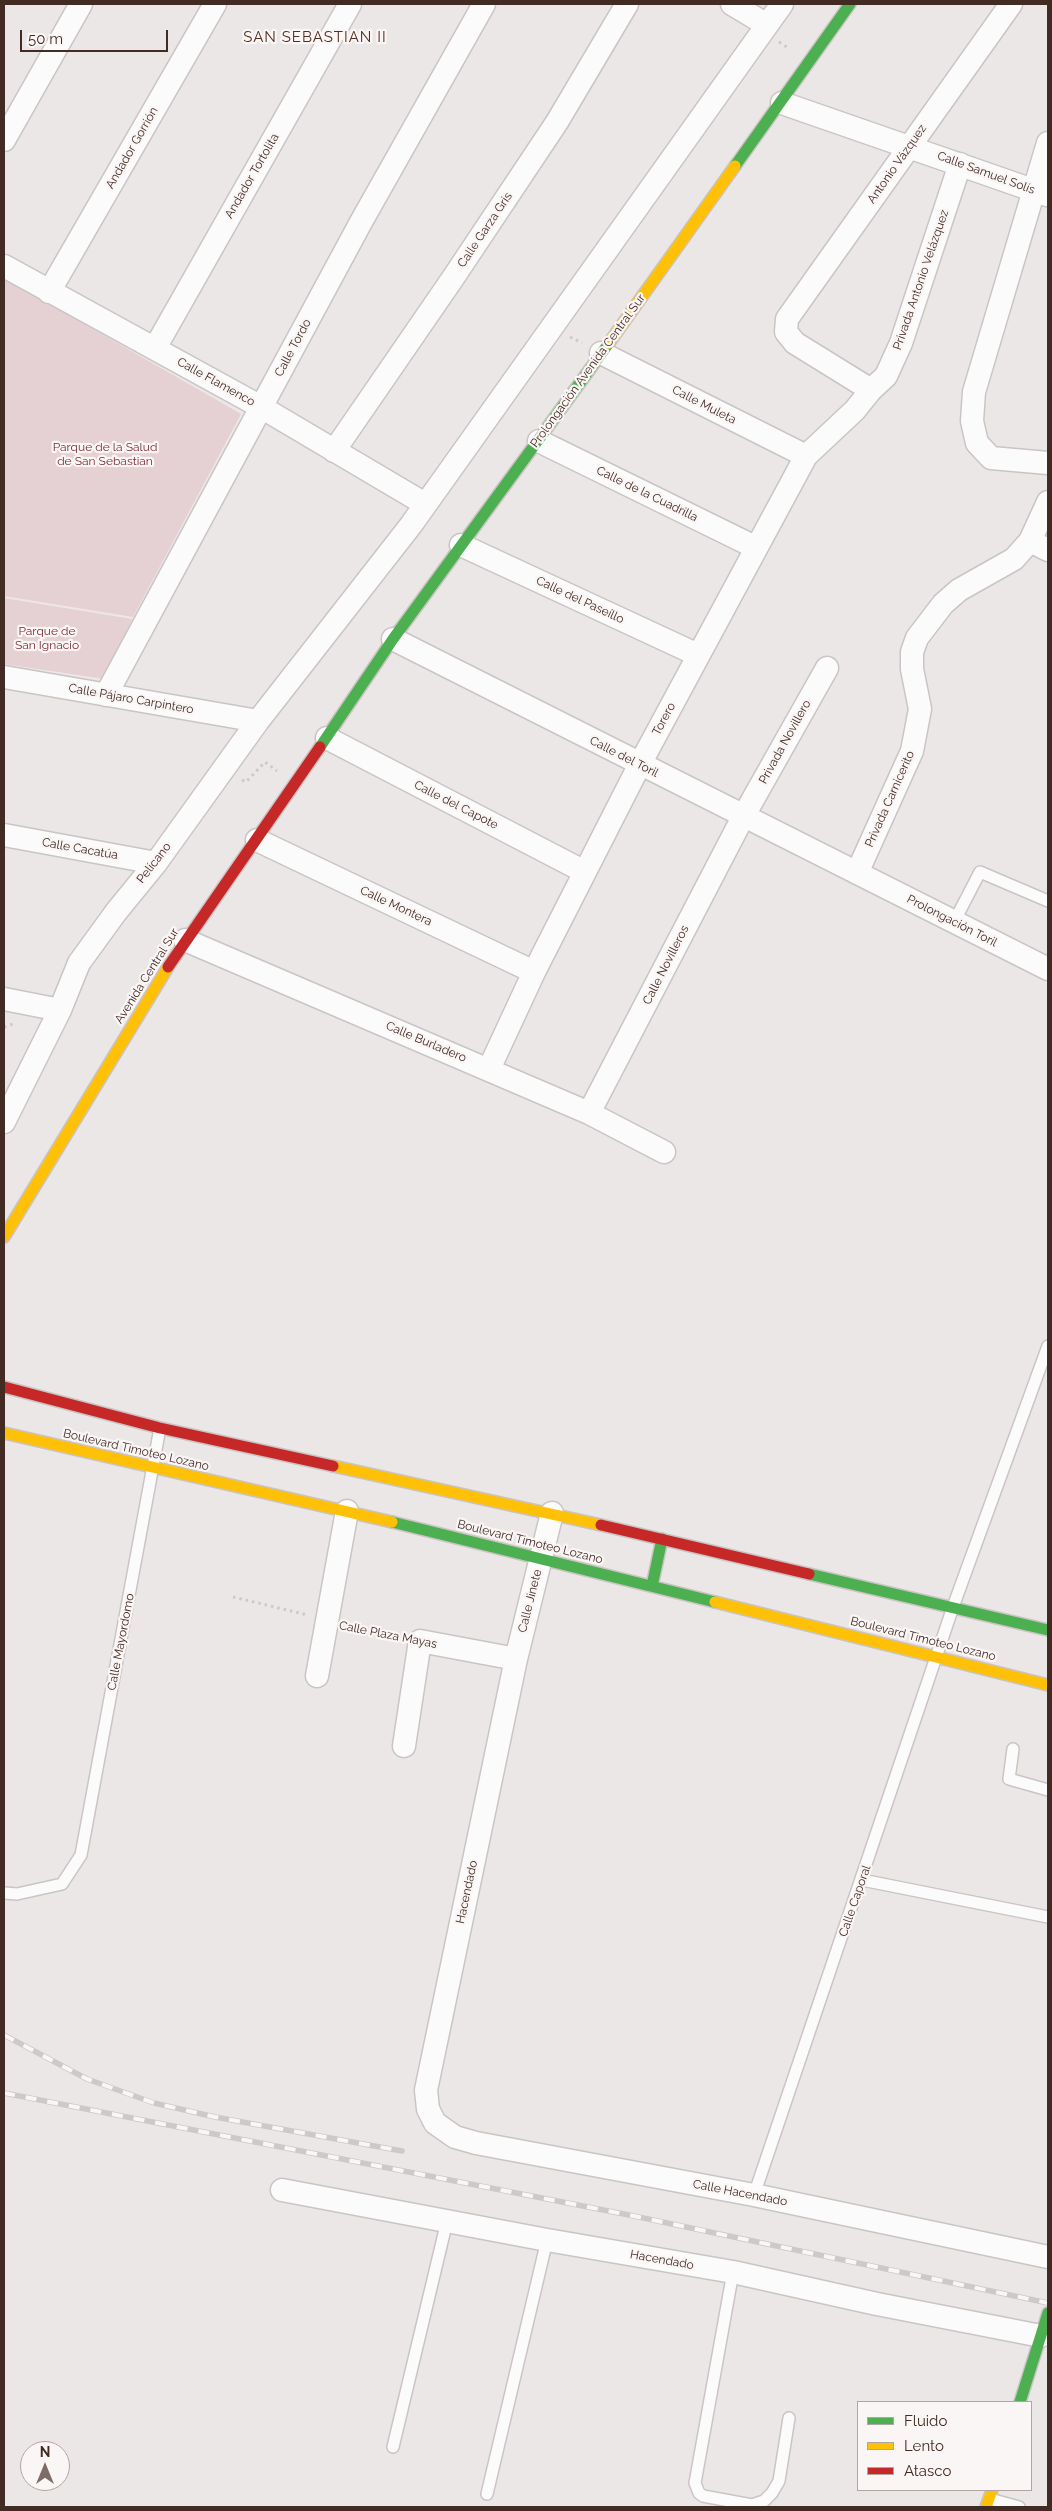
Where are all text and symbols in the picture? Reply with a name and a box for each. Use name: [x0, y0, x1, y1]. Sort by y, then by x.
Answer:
scale bar: [22, 20, 170, 52]
district label: SAN SEBASTIAN II: [241, 28, 389, 46]
text: 50 m: [28, 30, 63, 48]
street label: Andador Gorrión: [103, 105, 161, 191]
street label: Antonio Vázquez: [864, 122, 930, 206]
street label: Andador Tortolita: [222, 131, 282, 221]
street label: Calle Samuel Solís: [935, 149, 1037, 197]
street label: Calle Garza Gris: [455, 190, 515, 270]
street label: Privada Antonio Velázquez: [890, 208, 952, 352]
street label: Prolongación Avenida Central Sur: [528, 292, 648, 450]
street label: Calle Tordo: [272, 317, 314, 379]
street label: Calle Flamenco: [174, 355, 258, 409]
street label: Calle Muleta: [670, 383, 738, 427]
park label: Parque de la Salud de San Sebastian: [53, 440, 157, 468]
street label: Calle de la Cuadrilla: [594, 463, 700, 525]
street label: Calle del Paseíllo: [534, 573, 626, 627]
park label: Parque de San Ignacio: [15, 624, 79, 652]
street label: Calle Pájaro Carpintero: [67, 681, 195, 717]
street label: Privada Novillero: [756, 697, 814, 787]
street label: Torero: [649, 700, 679, 738]
street label: Calle del Toril: [587, 733, 661, 781]
street label: Privada Carnicerito: [862, 748, 918, 850]
street label: Calle del Capote: [412, 778, 500, 832]
street label: Calle Cacatúa: [41, 835, 119, 863]
street label: Pelícano: [134, 840, 174, 886]
street label: Calle Montera: [358, 883, 434, 929]
street label: Prolongación Toril: [904, 892, 1000, 950]
street label: Calle Novilleros: [640, 923, 692, 1007]
street label: Avenida Central Sur: [112, 926, 182, 1026]
street label: Calle Burladero: [384, 1019, 468, 1065]
street label: Boulevard Timoteo Lozano: [62, 1426, 210, 1474]
street label: Boulevard Timoteo Lozano: [456, 1517, 604, 1567]
street label: Calle Jinete: [515, 1568, 545, 1634]
street label: Calle Mayordomo: [105, 1592, 137, 1692]
street label: Boulevard Timoteo Lozano: [849, 1614, 997, 1664]
street label: Calle Plaza Mayas: [338, 1618, 438, 1652]
street label: Hacendado: [453, 1859, 481, 1925]
street label: Calle Caporal: [836, 1863, 874, 1939]
street label: Calle Hacendado: [692, 2177, 788, 2209]
street label: Hacendado: [629, 2247, 695, 2273]
legend: [857, 2401, 1032, 2491]
text: Fluido: [904, 2412, 947, 2430]
text: Lento: [904, 2437, 944, 2455]
north arrow: [20, 2441, 70, 2491]
text: N: [40, 2444, 50, 2460]
text: Atasco: [904, 2462, 951, 2480]

